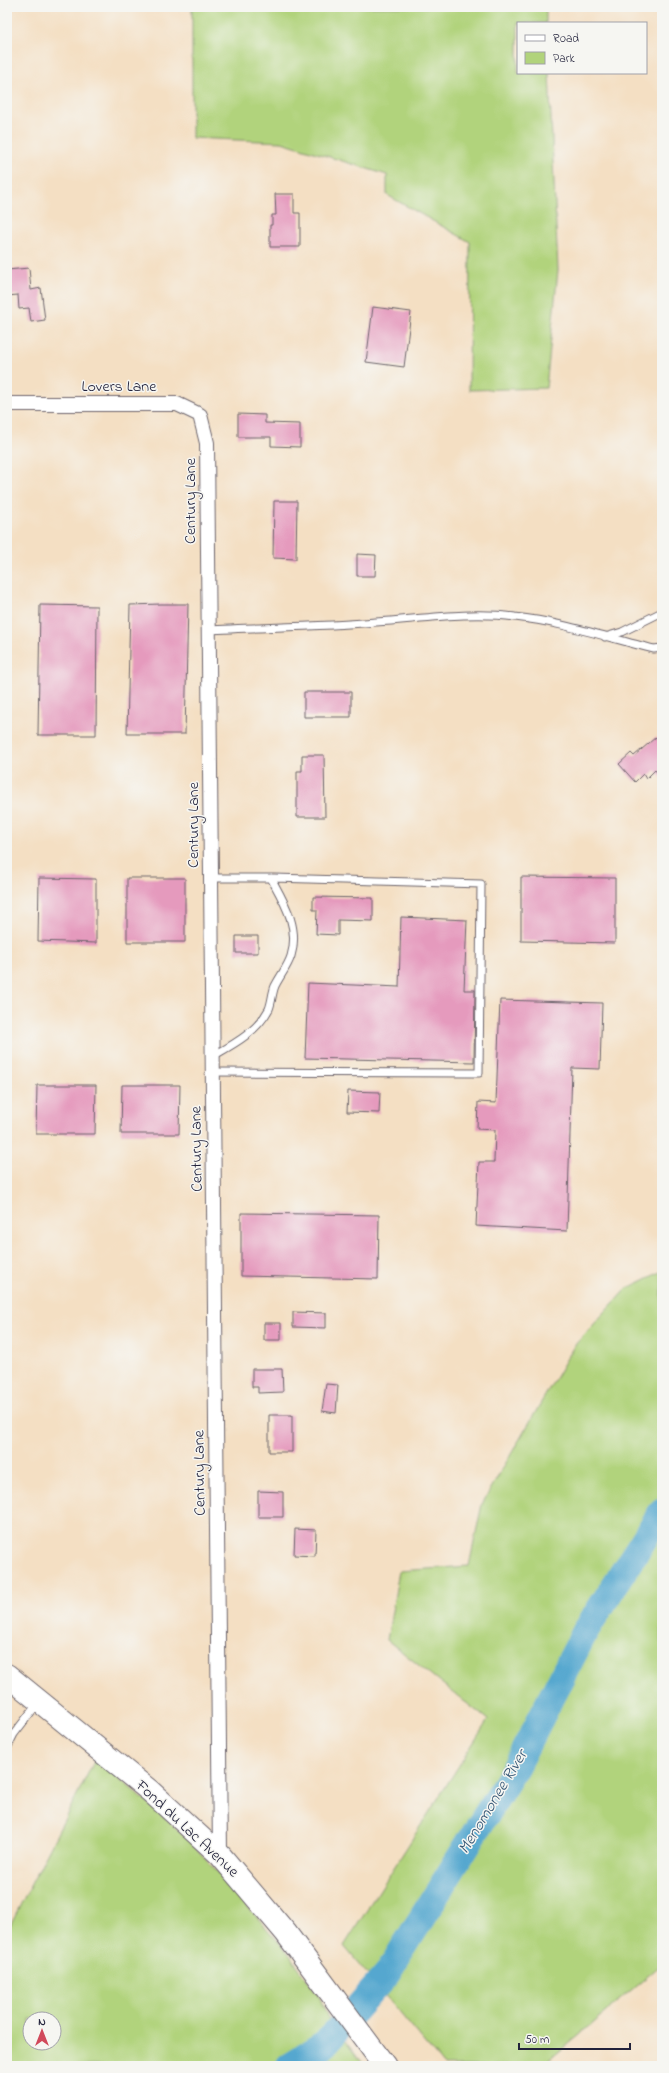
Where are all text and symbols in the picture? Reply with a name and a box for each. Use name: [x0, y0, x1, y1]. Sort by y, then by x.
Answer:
legend: [517, 22, 647, 74]
text: Road: [553, 30, 579, 48]
text: Park: [553, 50, 575, 68]
street label: Lovers Lane: [82, 375, 157, 399]
street label: Century Lane: [179, 457, 203, 544]
street label: Century Lane: [182, 781, 206, 868]
street label: Century Lane: [184, 1105, 210, 1192]
street label: Century Lane: [187, 1429, 213, 1516]
water label: Menomonee River: [452, 1743, 535, 1859]
street label: Fond du Lac Avenue: [129, 1774, 245, 1884]
north arrow: [22, 2011, 62, 2051]
text: N: [38, 2014, 46, 2030]
scale bar: [519, 2025, 630, 2051]
text: 50 m: [525, 2031, 549, 2049]

